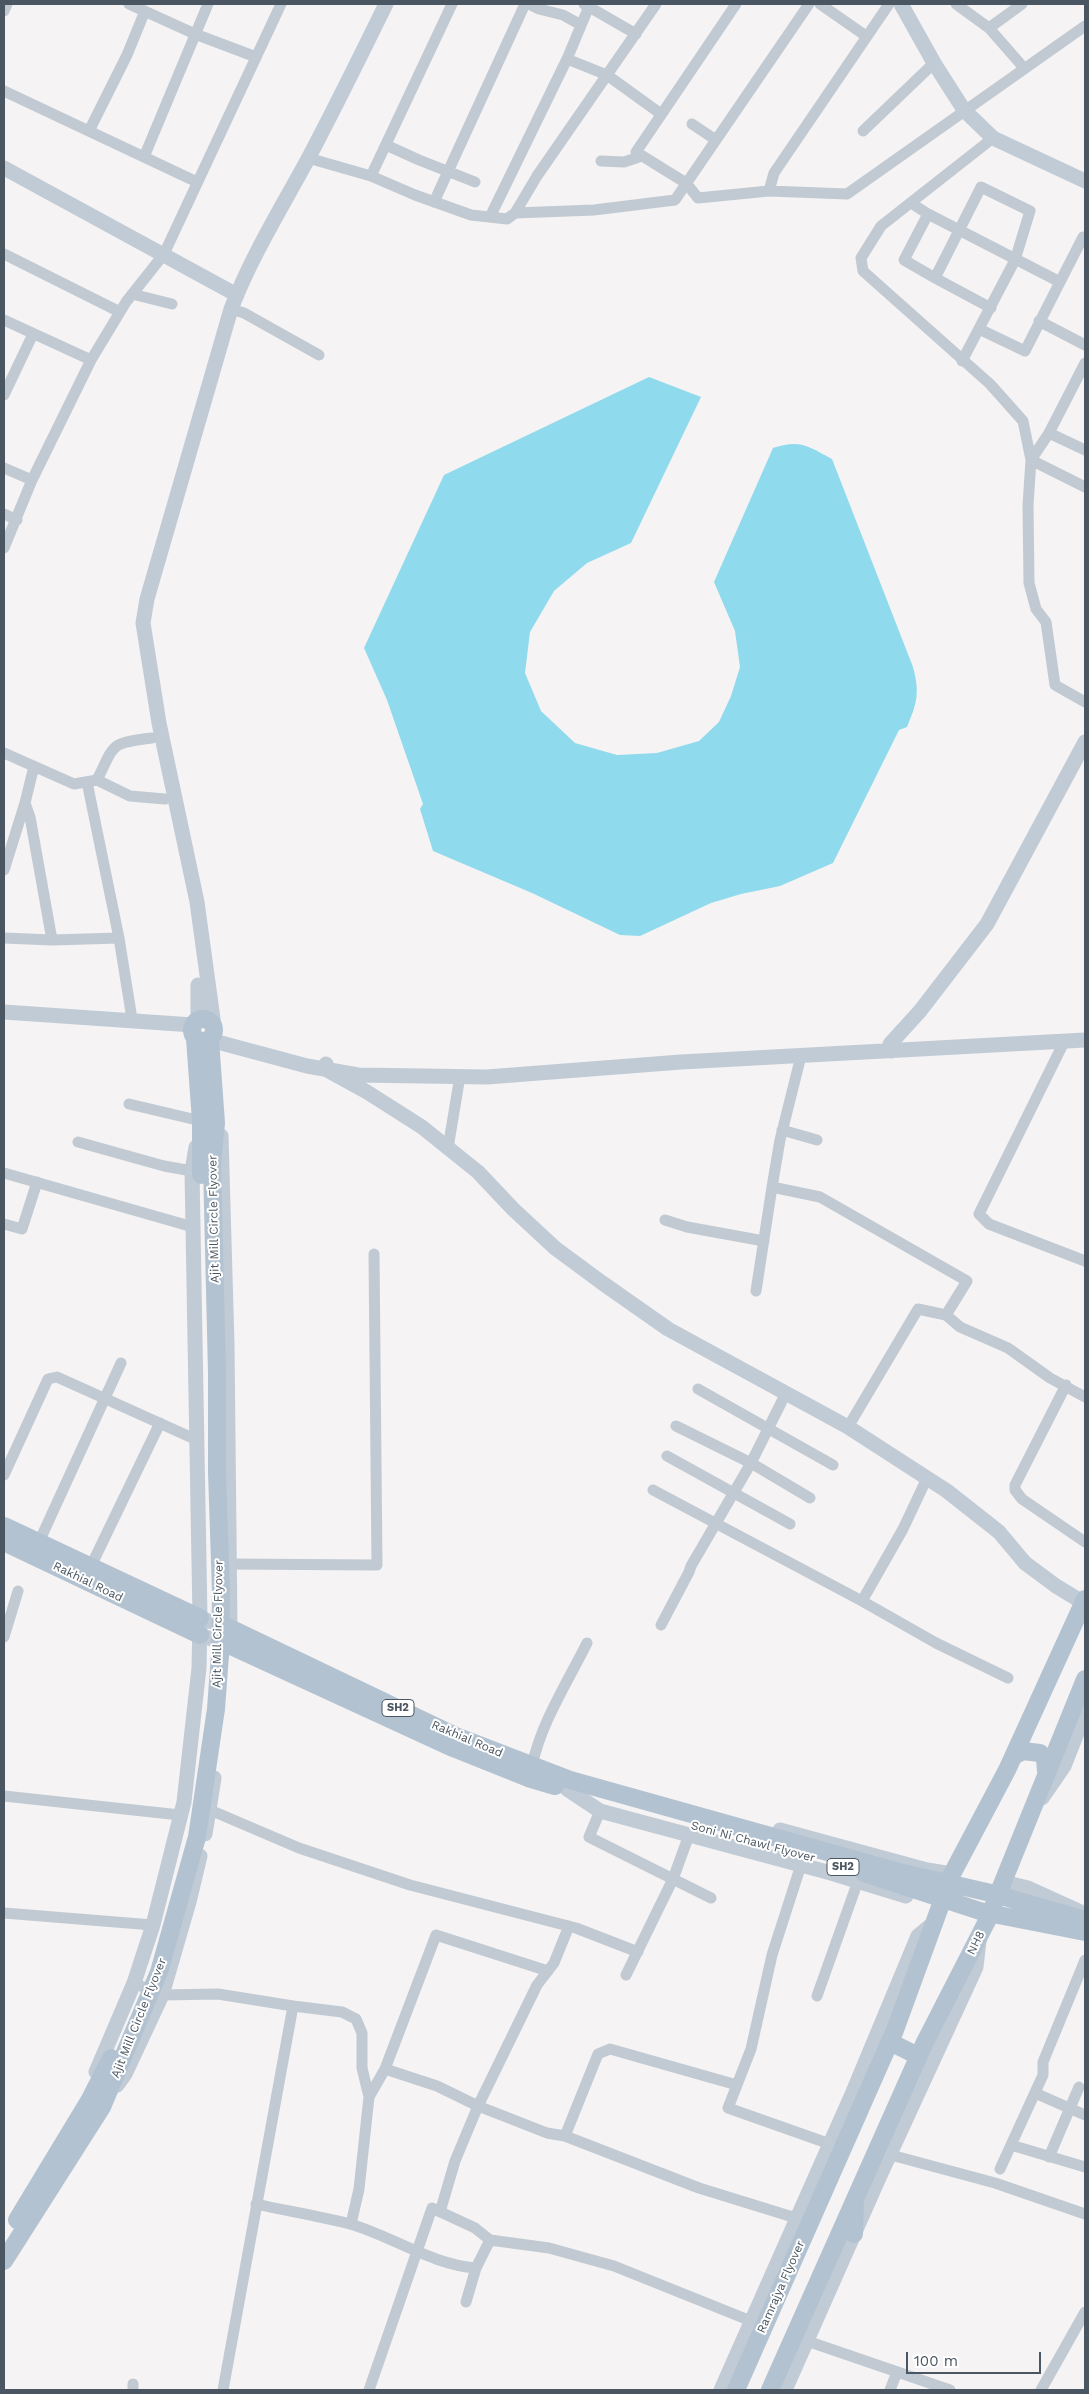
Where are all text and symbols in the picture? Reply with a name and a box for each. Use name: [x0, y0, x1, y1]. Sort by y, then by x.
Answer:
street label: Ajit Mill Circle Flyover: [206, 1155, 222, 1283]
street label: Rakhial Road: [51, 1559, 125, 1605]
street label: Ajit Mill Circle Flyover: [210, 1560, 226, 1688]
road number: SH2: [382, 1700, 414, 1716]
street label: Rakhial Road: [429, 1718, 505, 1760]
street label: Soni Ni Chawl Flyover: [689, 1818, 817, 1866]
road number: SH2: [827, 1858, 859, 1875]
street label: NH8: [964, 1929, 988, 1957]
street label: Ajit Mill Circle Flyover: [108, 1956, 170, 2080]
street label: Ramrajya Flyover: [754, 2238, 808, 2336]
scale bar: [909, 2342, 1044, 2374]
text: 100 m: [914, 2352, 958, 2370]

